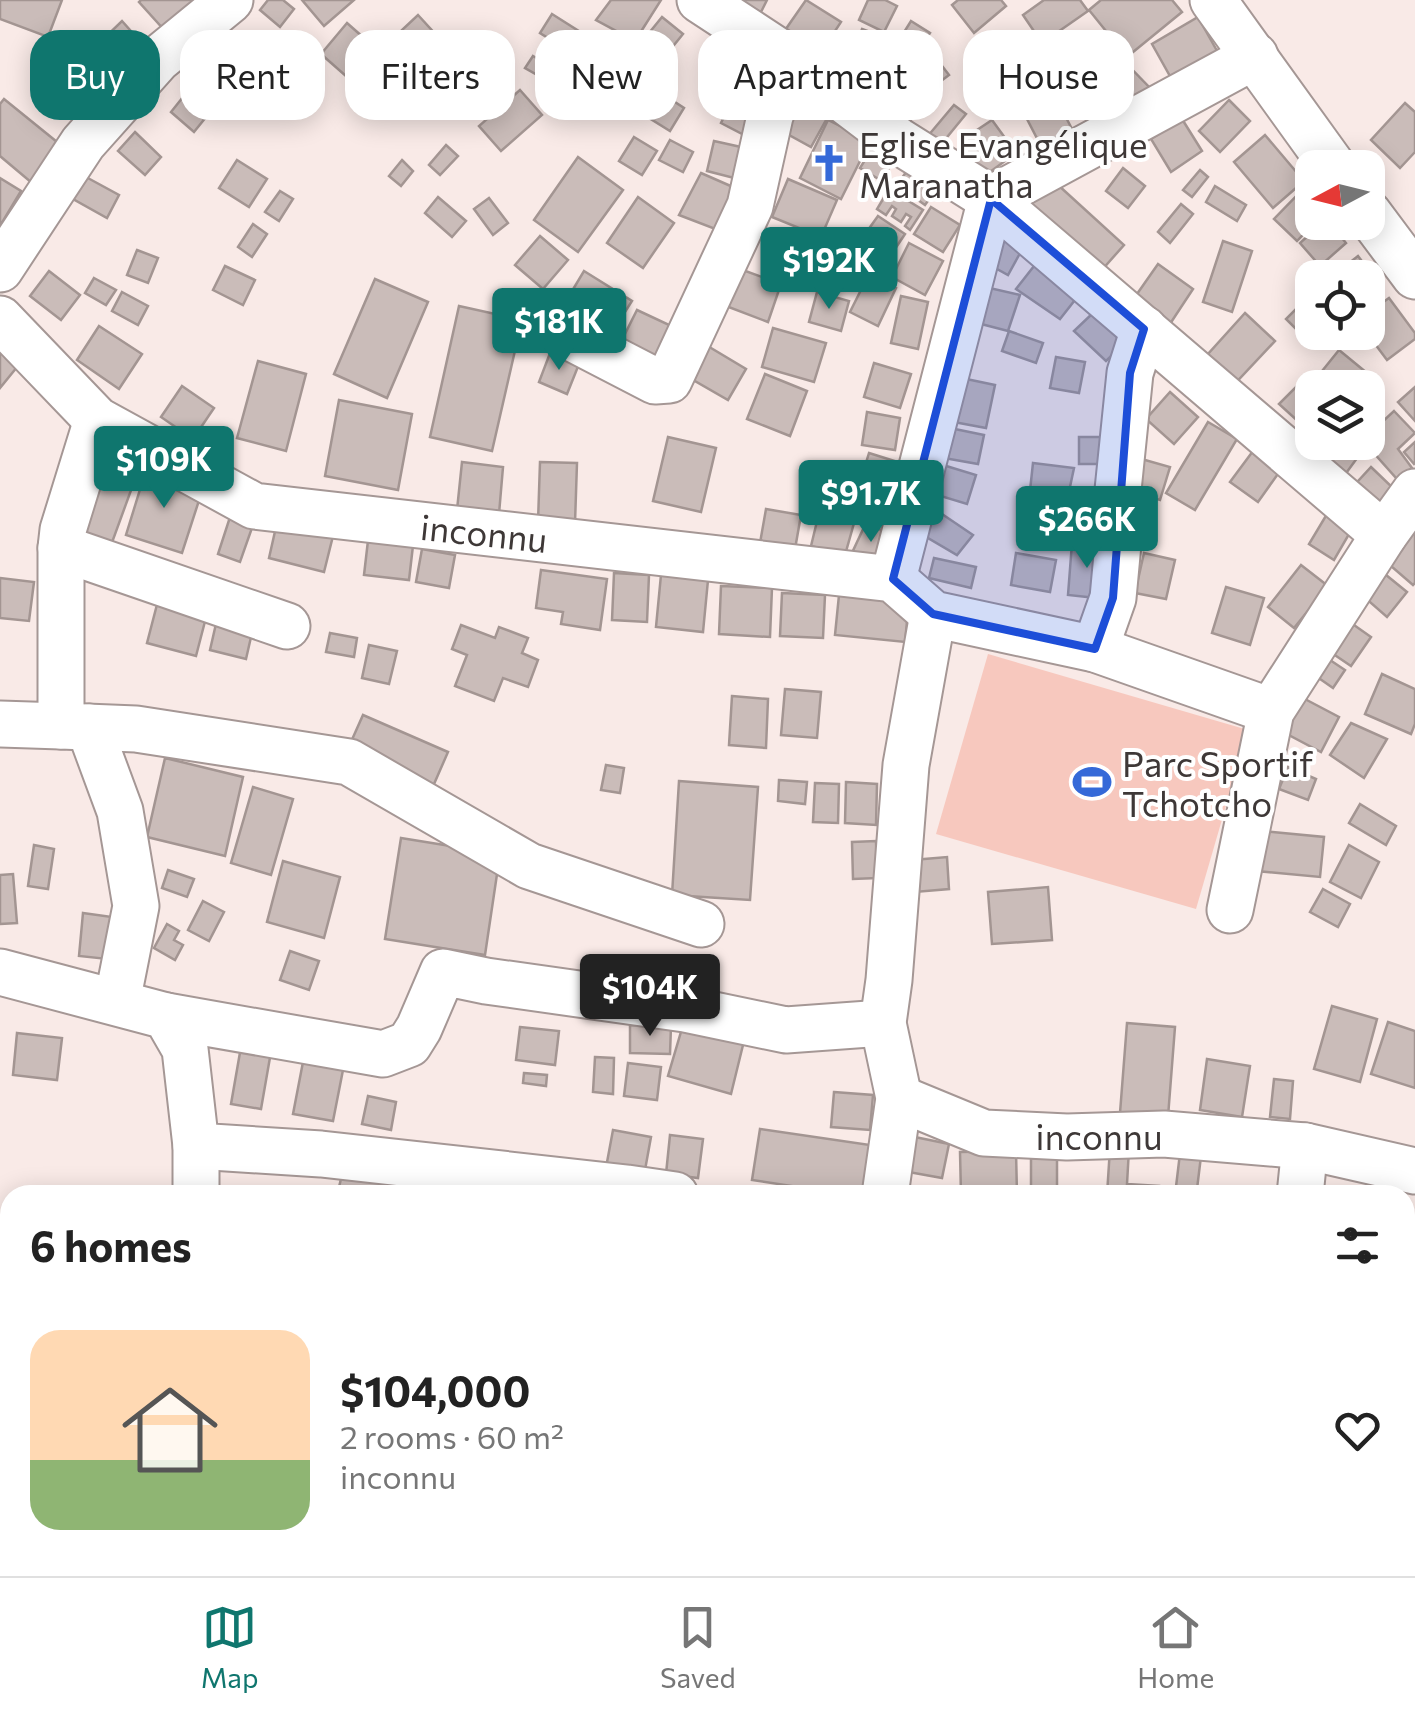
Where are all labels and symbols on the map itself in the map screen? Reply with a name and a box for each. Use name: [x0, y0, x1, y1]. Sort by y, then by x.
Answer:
place label: Eglise Evangélique Maranatha: [859, 122, 1147, 205]
church icon: Eglise Evangélique Maranatha: [808, 142, 850, 184]
north arrow: [1295, 150, 1385, 240]
pin: $192K: [759, 227, 899, 312]
pin: $181K: [489, 288, 629, 373]
pin: $109K: [94, 426, 234, 511]
pin: $91.7K: [790, 460, 952, 545]
pin: $266K: [1017, 486, 1157, 571]
street label: inconnu: [419, 504, 549, 560]
place label: Parc Sportif Tchotcho: [1122, 741, 1313, 824]
sports icon: Parc Sportif Tchotcho: [1071, 761, 1113, 803]
pin: $104K: [580, 954, 720, 1039]
street label: inconnu: [1036, 1114, 1162, 1157]

